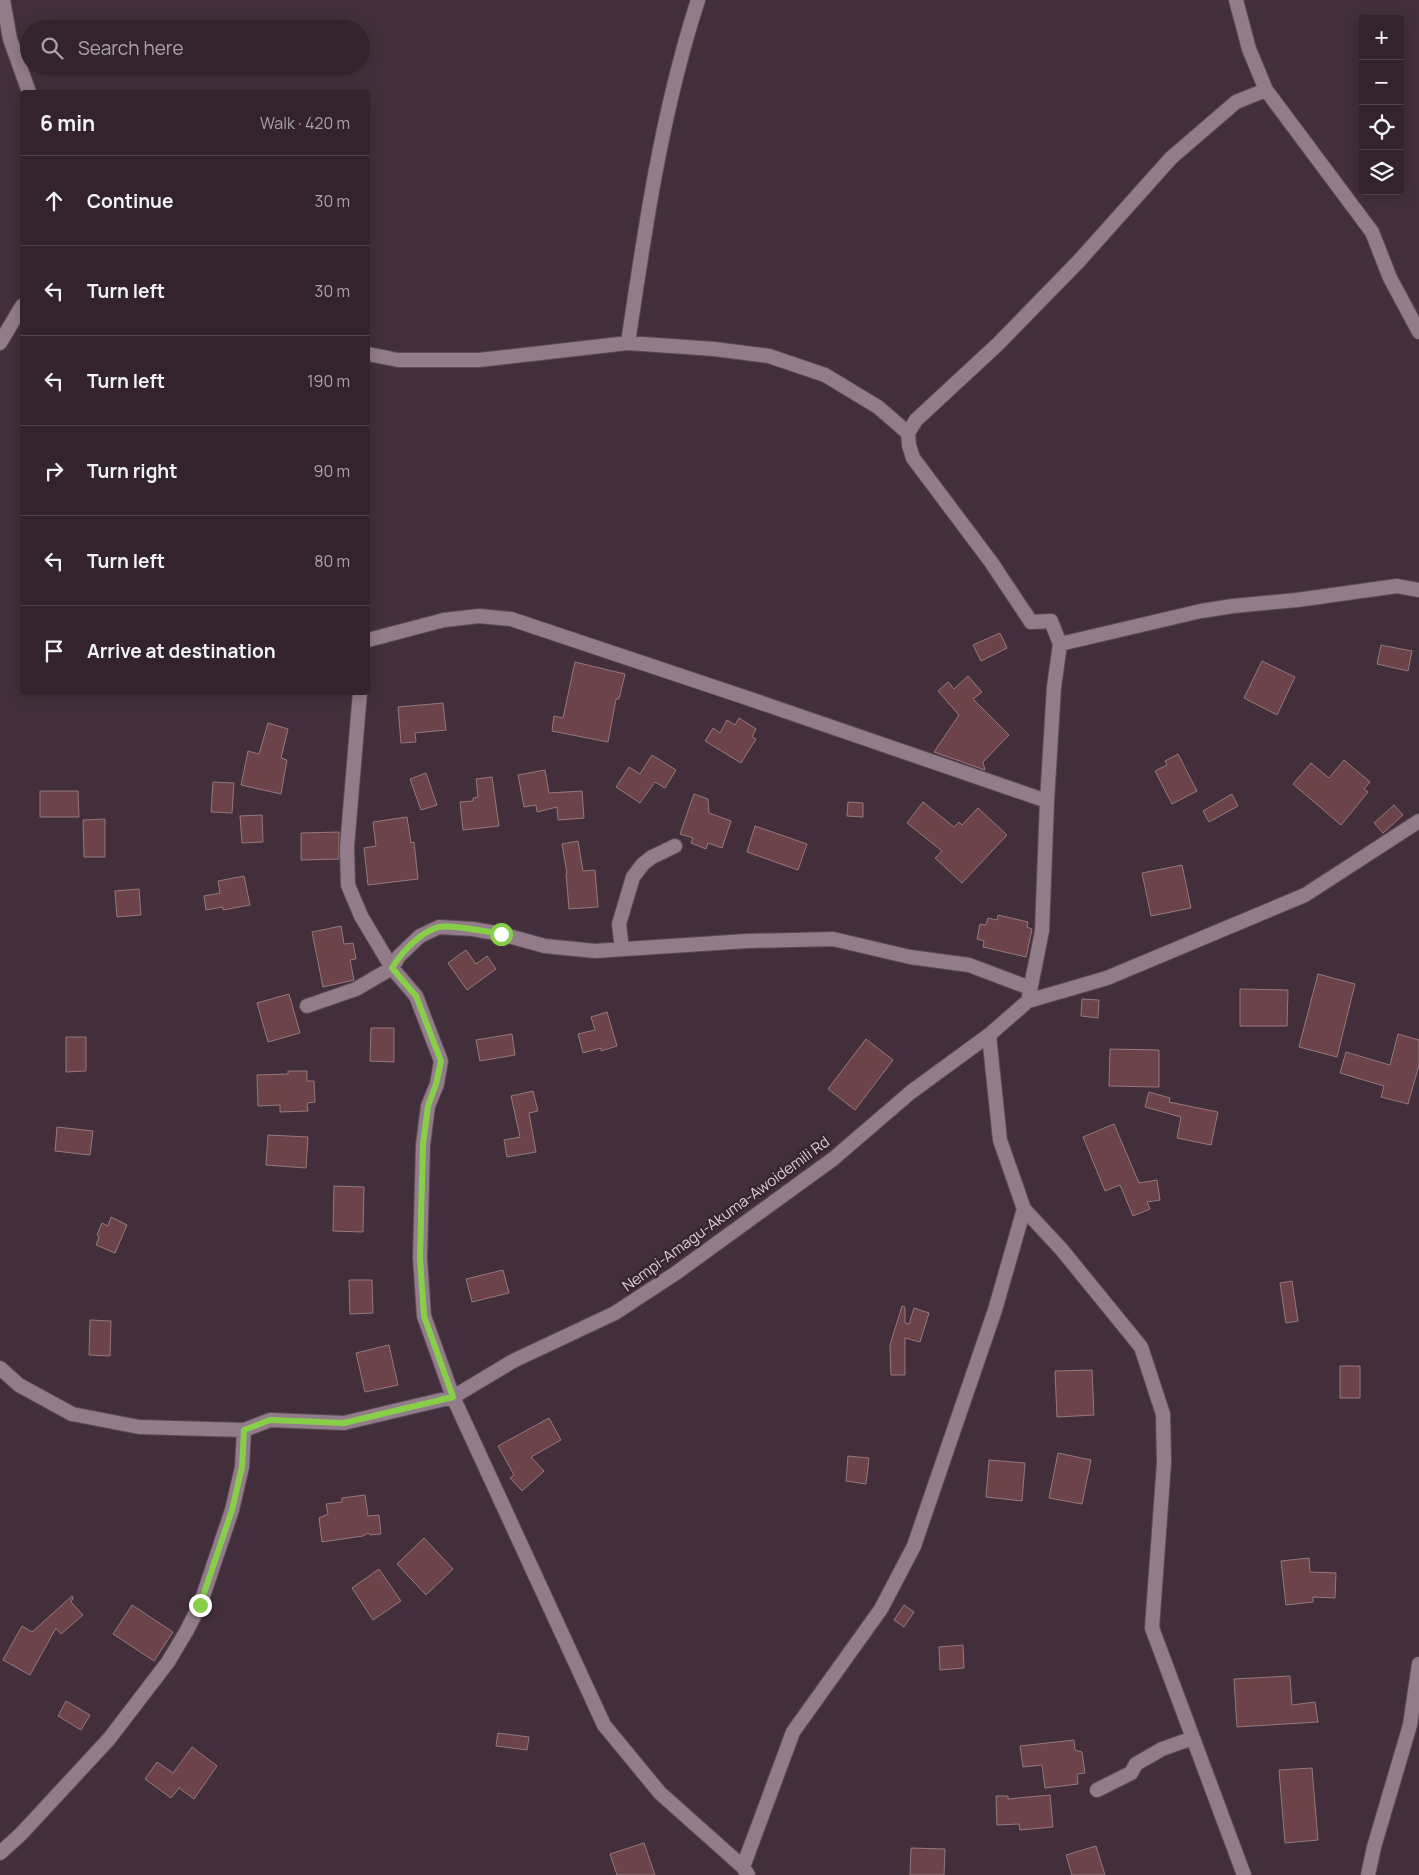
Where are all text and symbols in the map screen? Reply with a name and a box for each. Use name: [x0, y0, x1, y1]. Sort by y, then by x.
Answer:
map controls: [1359, 15, 1404, 195]
button: +: [1359, 15, 1404, 60]
search box: [20, 20, 370, 75]
icon: search: [38, 34, 66, 62]
text: Search here: [78, 35, 184, 61]
button: −: [1359, 60, 1404, 105]
button: locate: [1359, 105, 1404, 150]
text: 6 min: [40, 109, 95, 137]
text: Walk · 420 m: [260, 112, 350, 134]
button: layers: [1359, 150, 1404, 195]
icon: ahead: [40, 187, 68, 215]
text: Continue: [87, 188, 173, 214]
text: 30 m: [315, 190, 350, 212]
icon: left: [40, 277, 68, 305]
text: Turn left: [87, 278, 165, 304]
text: 30 m: [315, 280, 350, 302]
icon: left: [40, 367, 68, 395]
text: Turn left: [87, 368, 165, 394]
text: 190 m: [307, 370, 350, 392]
icon: right: [40, 457, 68, 485]
text: Turn right: [87, 458, 177, 484]
text: 90 m: [314, 460, 350, 482]
icon: left: [40, 547, 68, 575]
text: Turn left: [87, 548, 165, 574]
text: 80 m: [314, 550, 350, 572]
icon: arrive: [40, 637, 68, 665]
text: Arrive at destination: [87, 638, 276, 664]
route start: [490, 923, 513, 946]
street label: Nempi-Amagu-Akuma-Awoidemili Rd: [618, 1131, 834, 1296]
route end: [189, 1594, 212, 1617]

